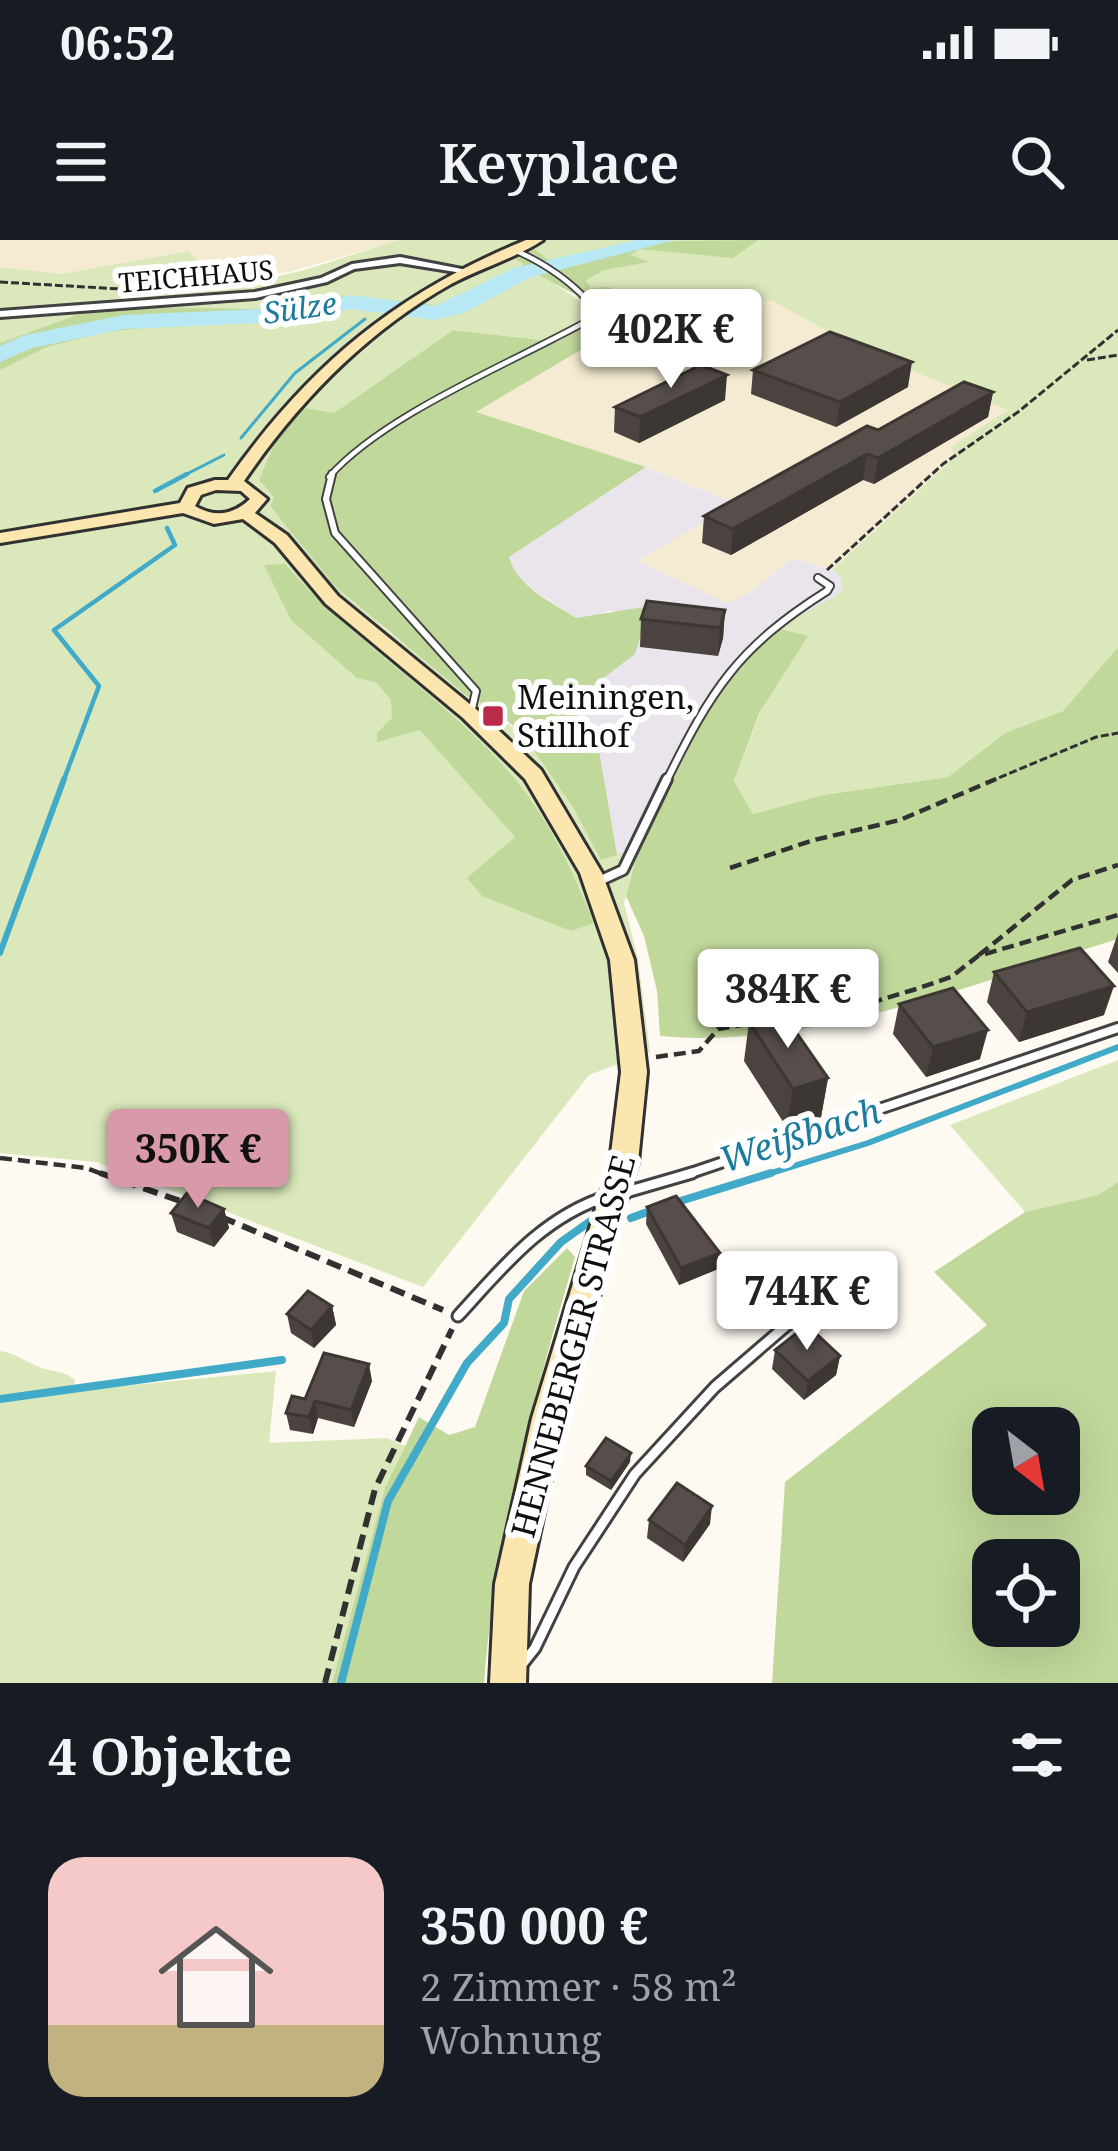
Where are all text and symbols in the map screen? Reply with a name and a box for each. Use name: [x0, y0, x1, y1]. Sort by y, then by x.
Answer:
text: 06:52: [60, 12, 175, 73]
text: Keyplace: [439, 125, 679, 199]
icon: menu: [48, 129, 114, 195]
icon: search: [1004, 129, 1070, 195]
street label: TEICHHAUS: [117, 250, 275, 301]
water label: Sülze: [261, 282, 339, 333]
pin: 402K €: [573, 289, 769, 391]
text: 402K €: [608, 301, 734, 354]
place label: Meiningen, Stillhof: [517, 674, 694, 757]
marker: Meiningen, Stillhof: [480, 703, 506, 729]
pin: 384K €: [690, 949, 886, 1051]
text: 384K €: [725, 961, 851, 1014]
water label: Weißbach: [713, 1085, 887, 1184]
pin: 350K €: [100, 1109, 296, 1211]
text: 350K €: [135, 1121, 261, 1174]
street label: HENNEBERGER STRASSE: [500, 1150, 645, 1542]
pin: 744K €: [709, 1251, 905, 1353]
text: 744K €: [744, 1263, 870, 1316]
north arrow: [972, 1407, 1080, 1515]
map controls: [972, 1407, 1080, 1647]
button: locate: [972, 1539, 1080, 1647]
text: 4 Objekte: [48, 1720, 292, 1790]
icon: filters: [1004, 1722, 1070, 1788]
text: 350 000 €: [420, 1889, 648, 1959]
icon: home: [144, 1905, 288, 2049]
text: 2 Zimmer · 58 m²: [420, 1959, 737, 2012]
text: Wohnung: [420, 2012, 602, 2065]

